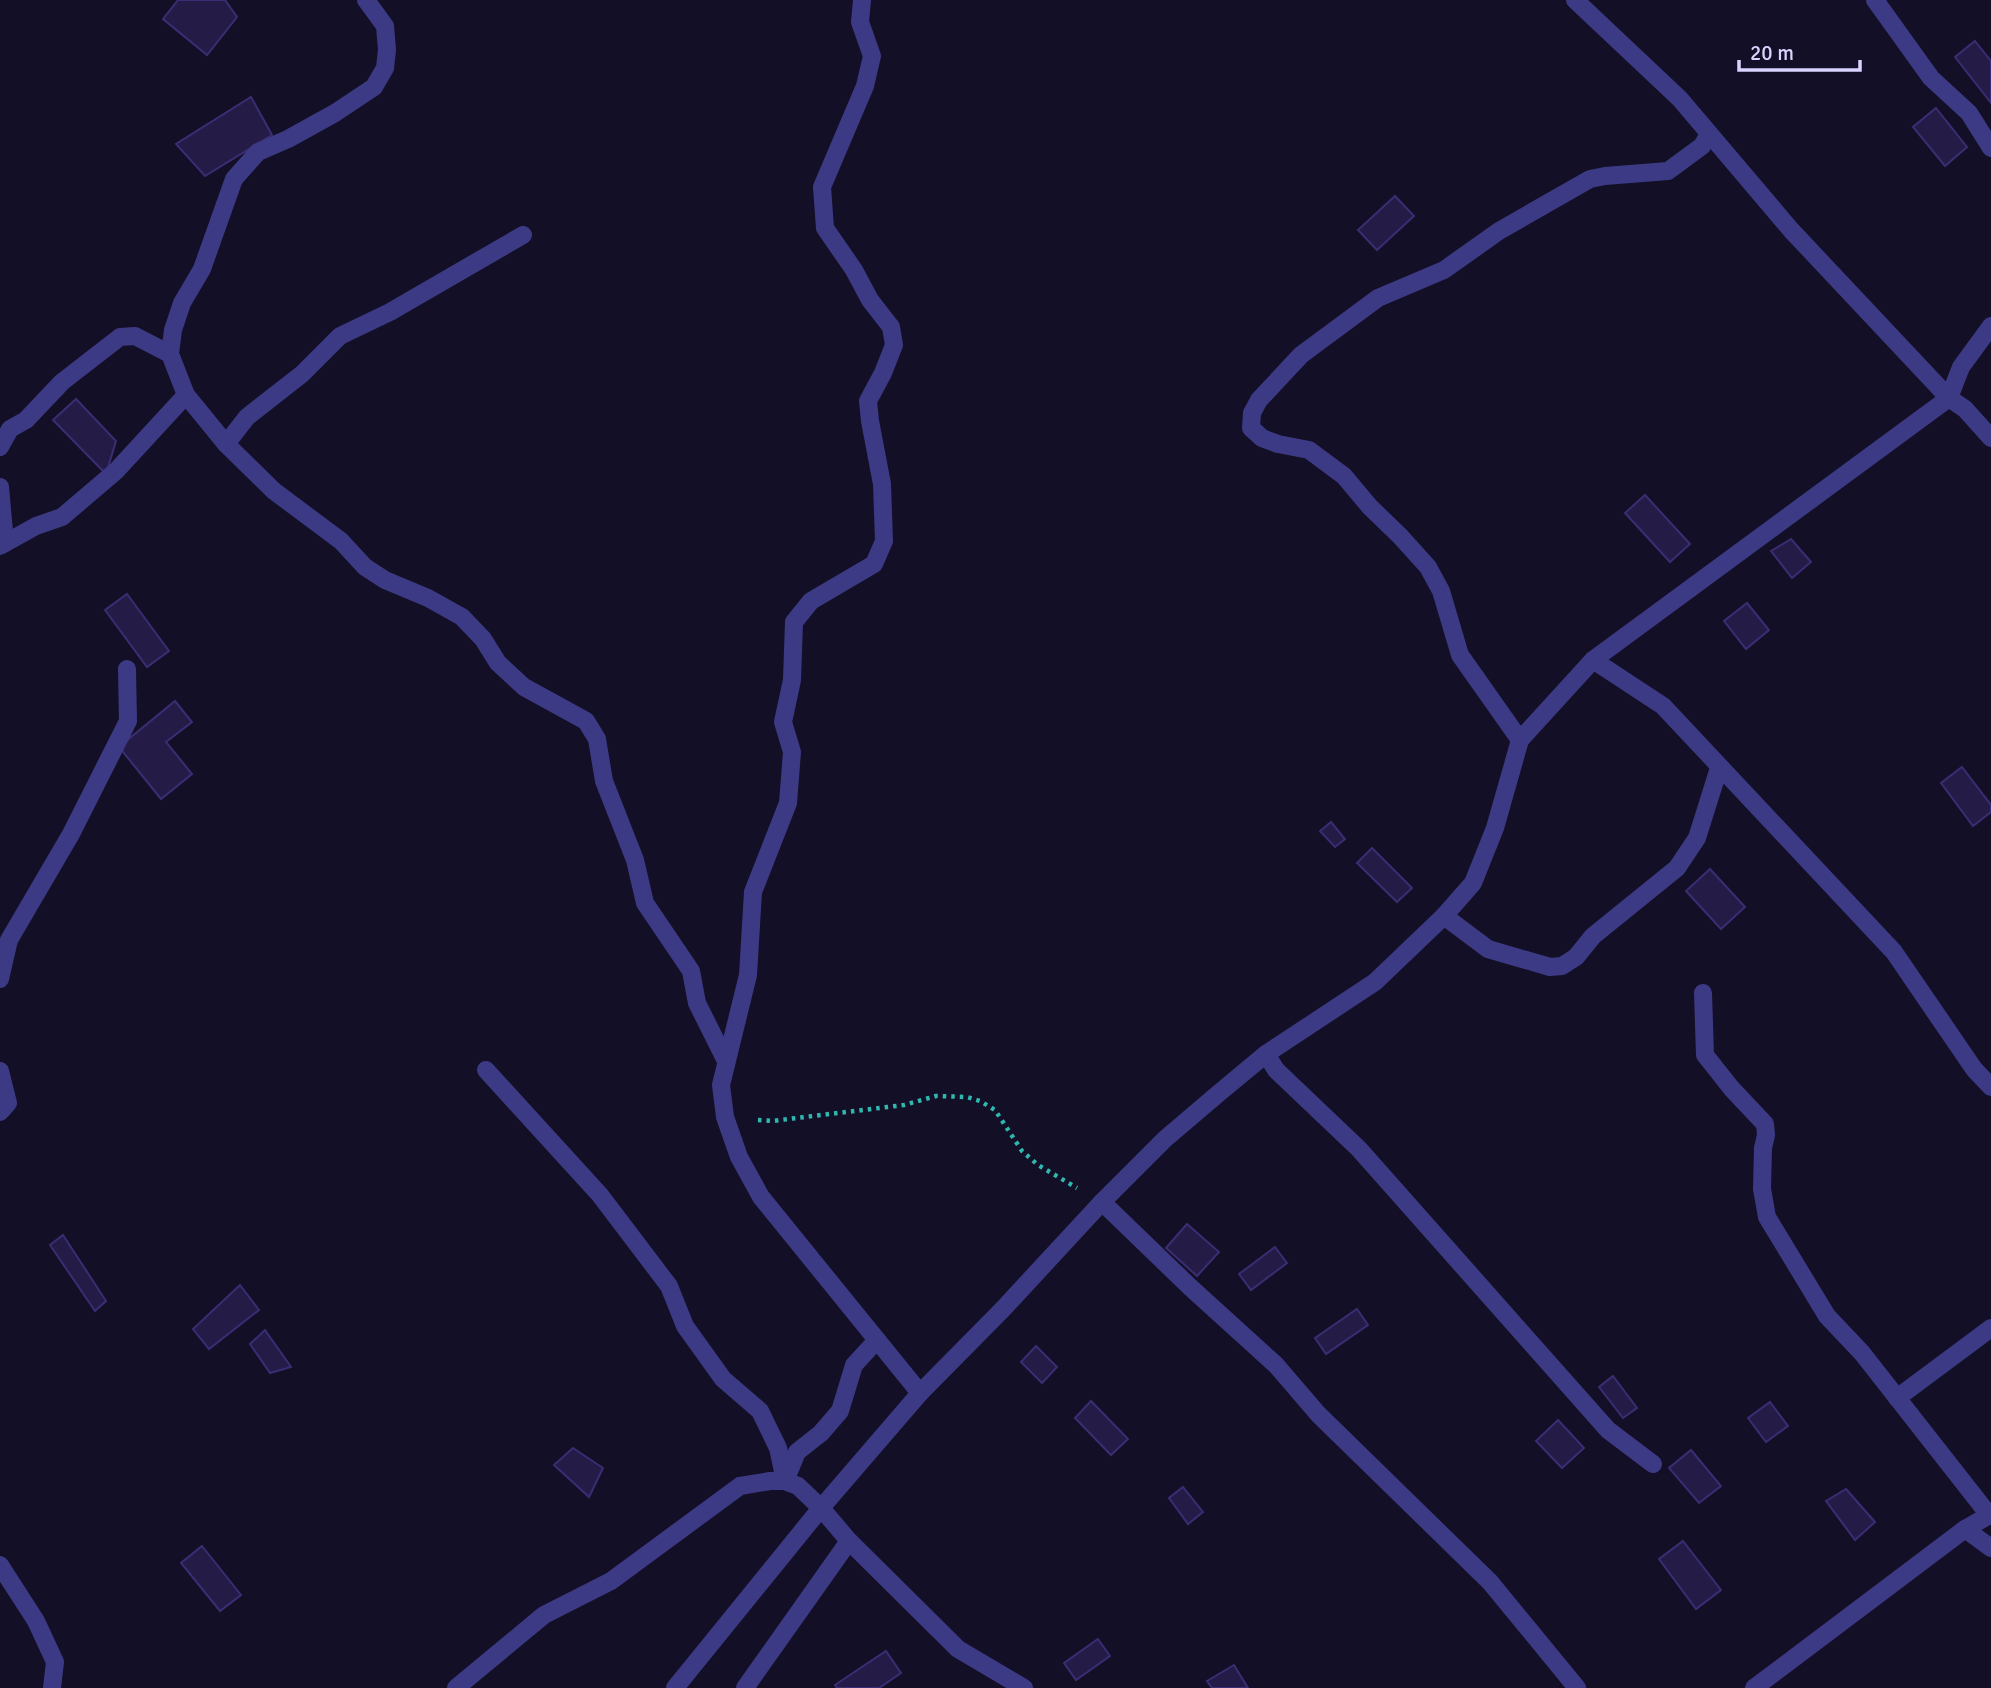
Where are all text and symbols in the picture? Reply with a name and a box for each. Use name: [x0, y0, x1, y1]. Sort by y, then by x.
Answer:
scale bar: [1739, 28, 1860, 72]
text: 20 m: [1750, 40, 1794, 66]

